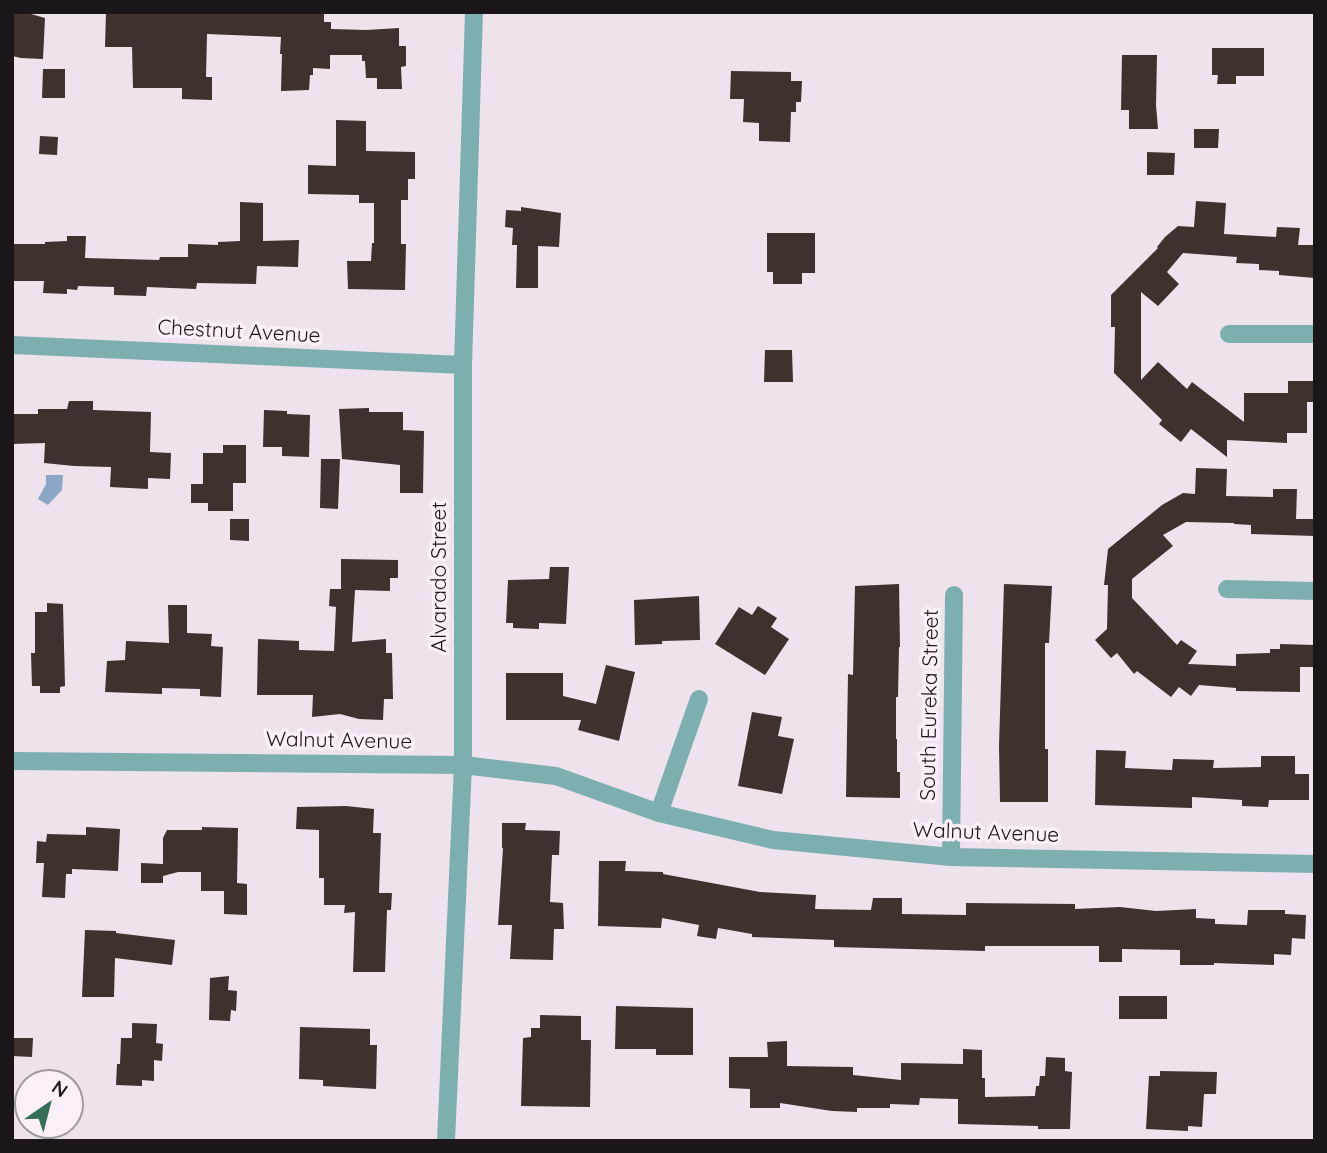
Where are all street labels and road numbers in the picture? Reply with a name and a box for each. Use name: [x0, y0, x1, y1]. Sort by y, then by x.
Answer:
street label: Chestnut Avenue: [157, 315, 321, 349]
street label: Alvarado Street: [427, 502, 453, 652]
street label: South Eureka Street: [916, 609, 944, 801]
street label: Walnut Avenue: [266, 727, 412, 755]
street label: Walnut Avenue: [912, 818, 1060, 848]

